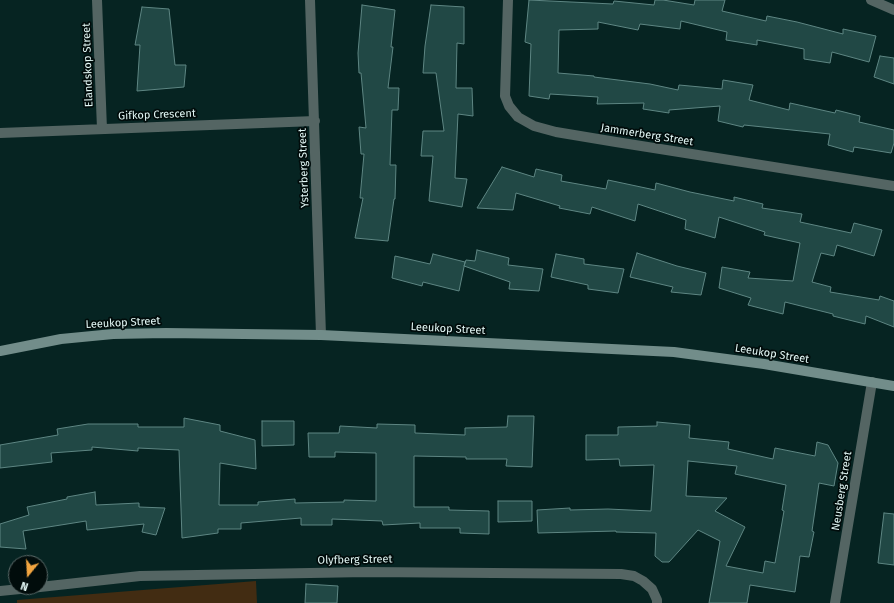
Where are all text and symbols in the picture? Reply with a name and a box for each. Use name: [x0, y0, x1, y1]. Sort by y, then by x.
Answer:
street label: Elandskop Street: [80, 23, 96, 107]
street label: Gifkop Crescent: [118, 107, 196, 123]
street label: Jammerberg Street: [600, 121, 694, 149]
street label: Ysterberg Street: [296, 128, 312, 208]
street label: Leeukop Street: [85, 314, 161, 332]
street label: Leeukop Street: [410, 320, 486, 338]
street label: Leeukop Street: [734, 342, 810, 366]
street label: Neusberg Street: [829, 450, 855, 532]
street label: Olyfberg Street: [317, 553, 393, 567]
north arrow: [8, 555, 48, 595]
text: N: [19, 579, 30, 593]

